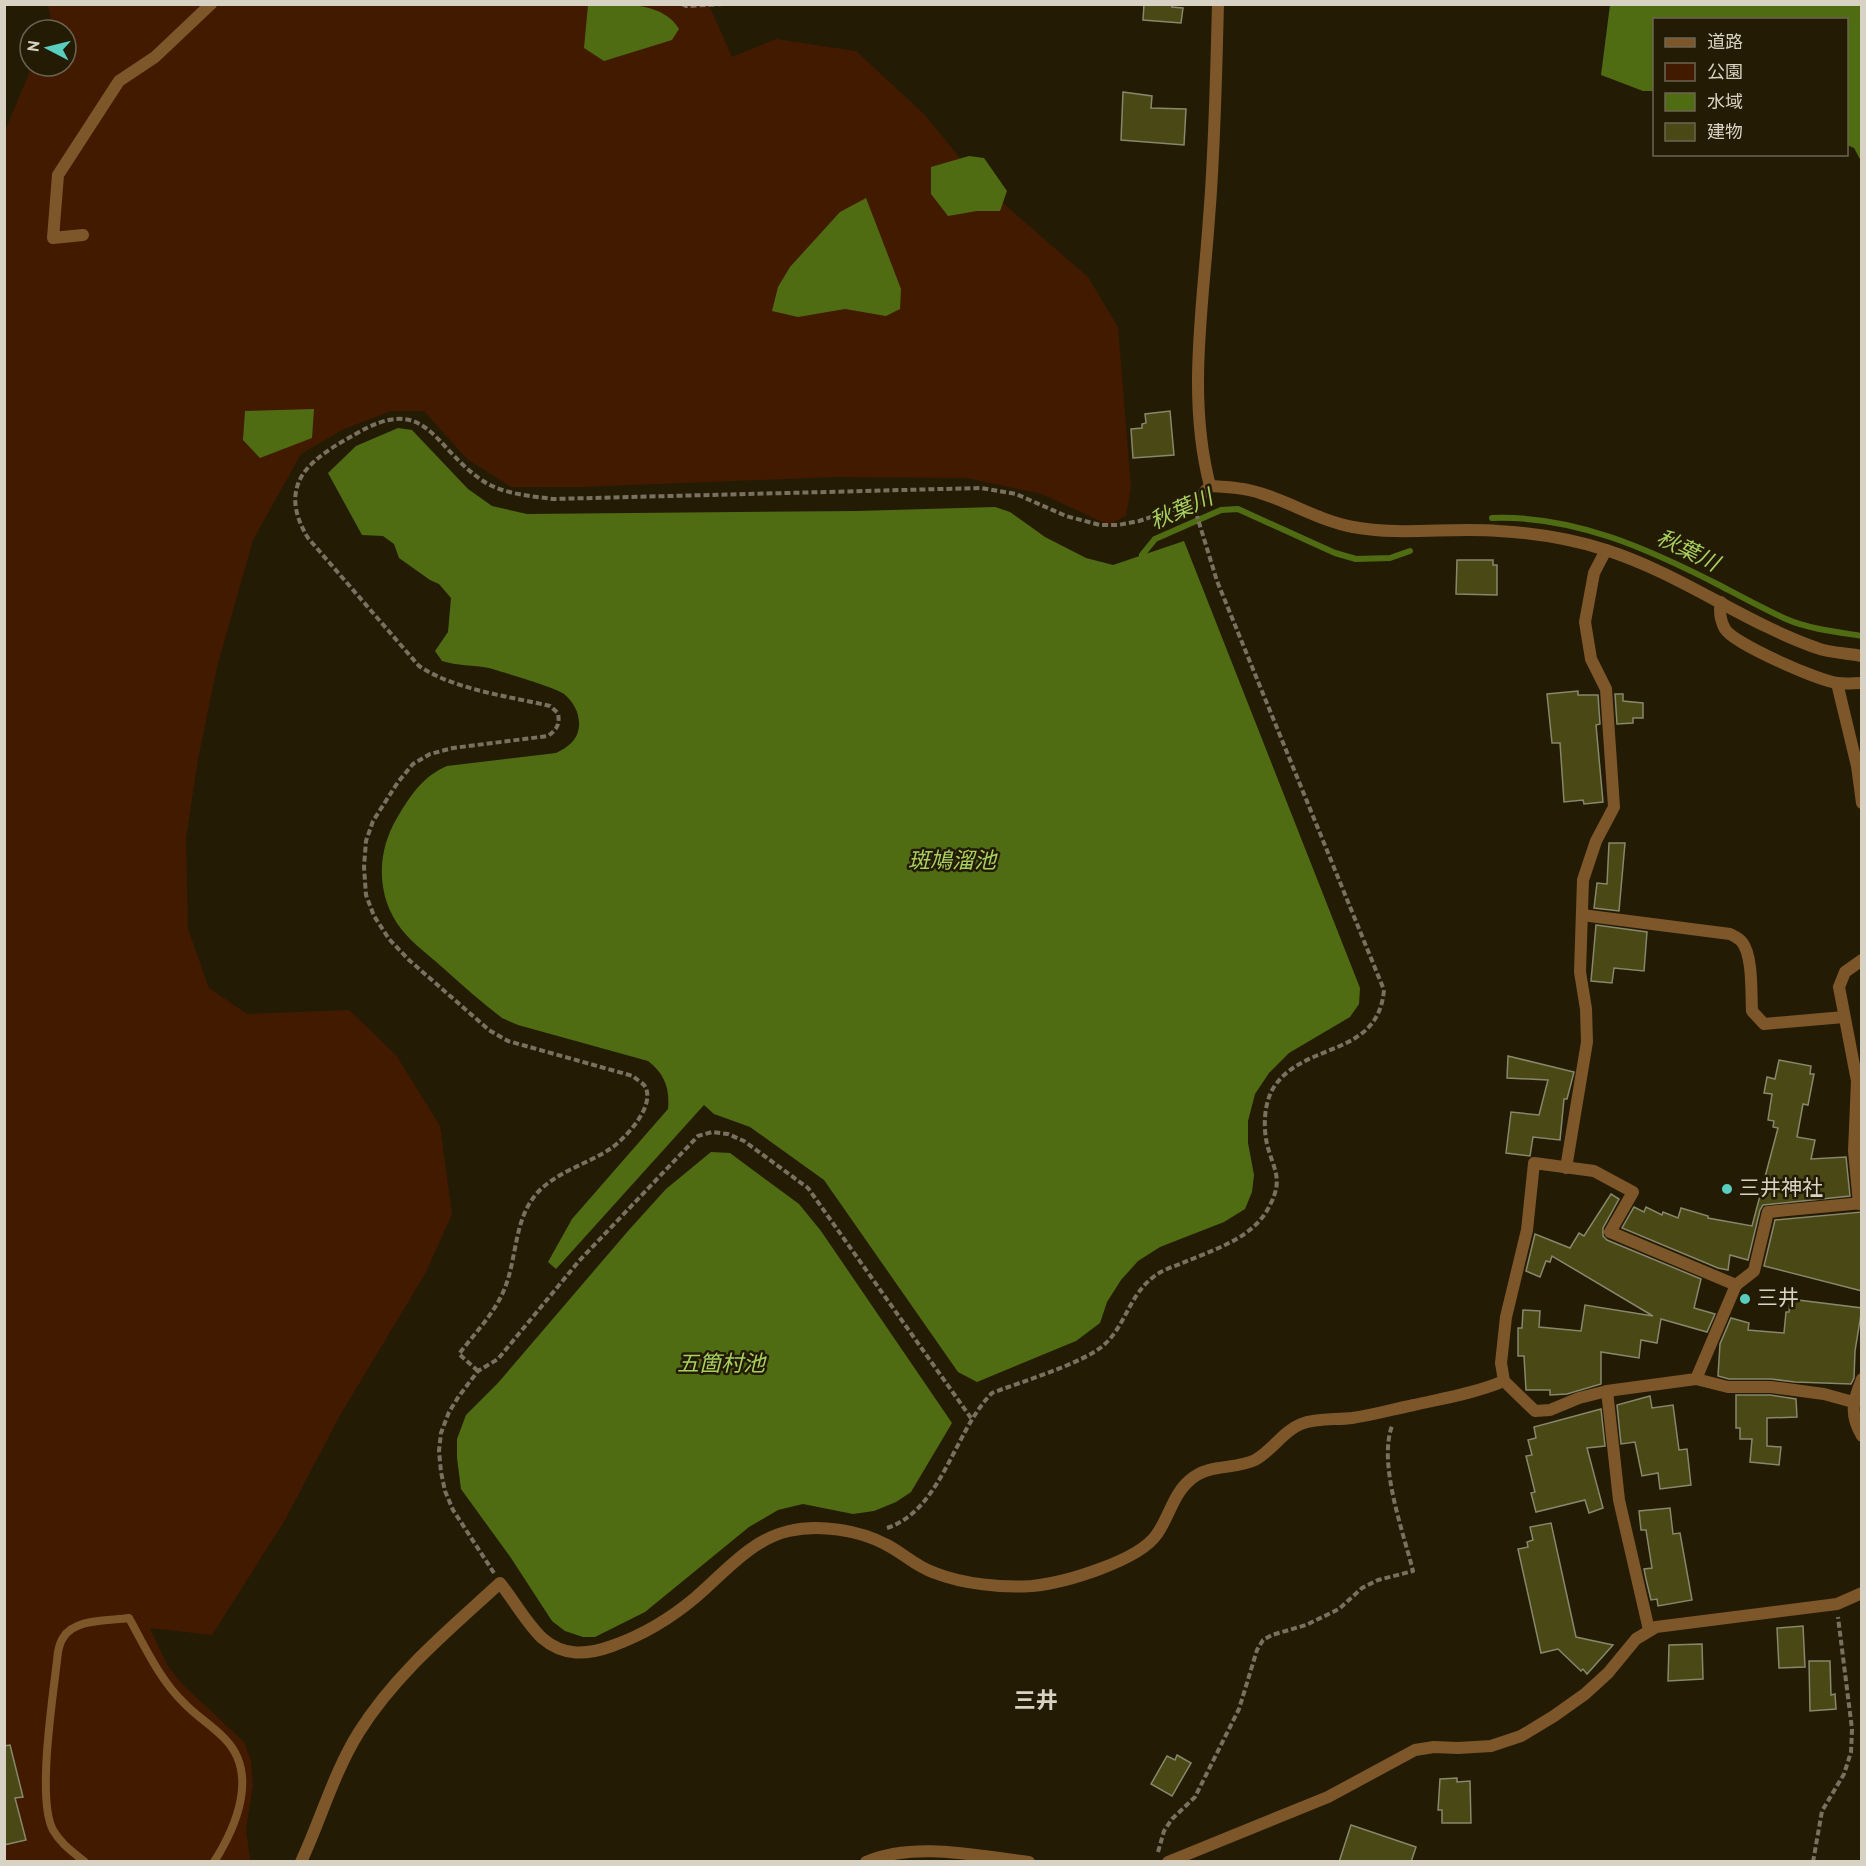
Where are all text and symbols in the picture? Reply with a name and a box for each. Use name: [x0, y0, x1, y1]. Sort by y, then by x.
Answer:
north arrow: [18, 18, 78, 78]
legend: [1653, 18, 1848, 156]
text: 道路: [1707, 32, 1743, 55]
text: N: [24, 39, 46, 53]
text: 公園: [1707, 62, 1743, 85]
text: 水域: [1707, 92, 1743, 115]
text: 建物: [1707, 122, 1743, 145]
water label: 秋葉川: [1146, 484, 1219, 537]
water label: 秋葉川: [1651, 525, 1724, 579]
water label: 斑鳩溜池: [908, 849, 998, 876]
place label: 三井神社: [1739, 1176, 1823, 1203]
marker: 三井神社: [1720, 1182, 1734, 1196]
place label: 三井: [1757, 1286, 1799, 1313]
marker: 三井: [1738, 1292, 1752, 1306]
water label: 五箇村池: [677, 1352, 767, 1379]
district label: 三井: [1014, 1689, 1058, 1716]

